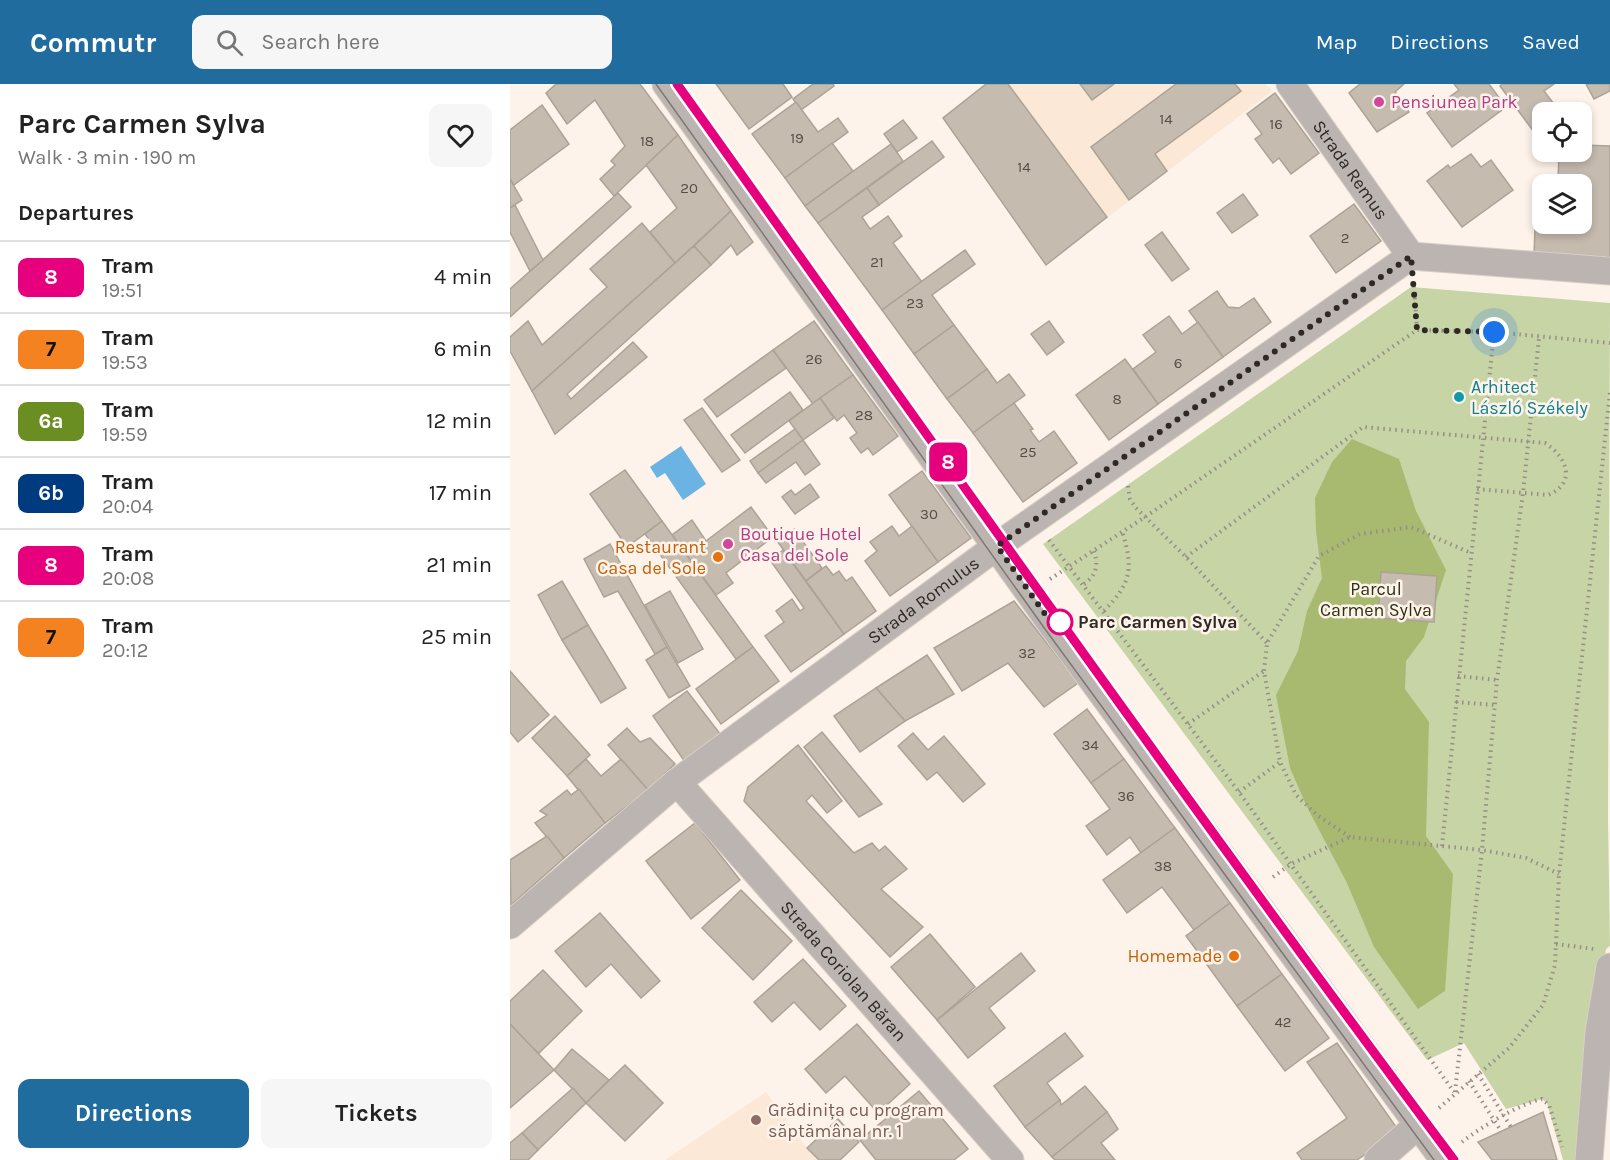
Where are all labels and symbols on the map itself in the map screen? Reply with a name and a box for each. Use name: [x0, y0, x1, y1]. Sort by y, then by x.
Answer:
place label: Pensiunea Park: [1391, 91, 1518, 113]
marker: Pensiunea Park: [1372, 95, 1386, 109]
house number: 14: [1159, 110, 1173, 128]
house number: 16: [1269, 115, 1283, 133]
street label: Strada Remus: [1308, 116, 1393, 224]
house number: 19: [790, 129, 804, 147]
house number: 18: [640, 132, 654, 150]
house number: 14: [1017, 158, 1031, 176]
house number: 20: [680, 179, 698, 197]
house number: 2: [1341, 229, 1349, 247]
house number: 21: [870, 253, 884, 271]
house number: 23: [906, 294, 924, 312]
your location: [1479, 317, 1509, 347]
house number: 26: [805, 350, 823, 368]
house number: 6: [1174, 354, 1182, 372]
place label: Arhitect László Székely: [1471, 376, 1589, 419]
house number: 8: [1112, 390, 1122, 408]
marker: Arhitect László Székely: [1452, 390, 1466, 404]
house number: 28: [855, 406, 873, 424]
line badge: 8: [928, 442, 968, 482]
house number: 25: [1019, 443, 1037, 461]
house number: 30: [920, 505, 938, 523]
place label: Boutique Hotel Casa del Sole: [740, 523, 862, 566]
place label: Restaurant Casa del Sole: [597, 536, 706, 579]
marker: Boutique Hotel Casa del Sole: [721, 537, 735, 551]
marker: Restaurant Casa del Sole: [711, 550, 725, 564]
street label: Strada Romulus: [863, 552, 984, 649]
park label: Parcul Carmen Sylva: [1320, 578, 1432, 621]
marker: Parc Carmen Sylva: [1047, 609, 1073, 635]
place label: Parc Carmen Sylva: [1078, 611, 1237, 633]
house number: 32: [1018, 644, 1036, 662]
house number: 34: [1081, 736, 1099, 754]
house number: 36: [1117, 787, 1135, 805]
house number: 38: [1154, 857, 1172, 875]
street label: Strada Coriolan Băran: [776, 896, 911, 1046]
place label: Homemade: [1127, 945, 1222, 967]
marker: Homemade: [1227, 949, 1241, 963]
house number: 42: [1274, 1013, 1292, 1031]
place label: Grădinița cu program săptămânal nr. 1: [768, 1099, 944, 1142]
marker: Grădinița cu program săptămânal nr. 1: [749, 1113, 763, 1127]

